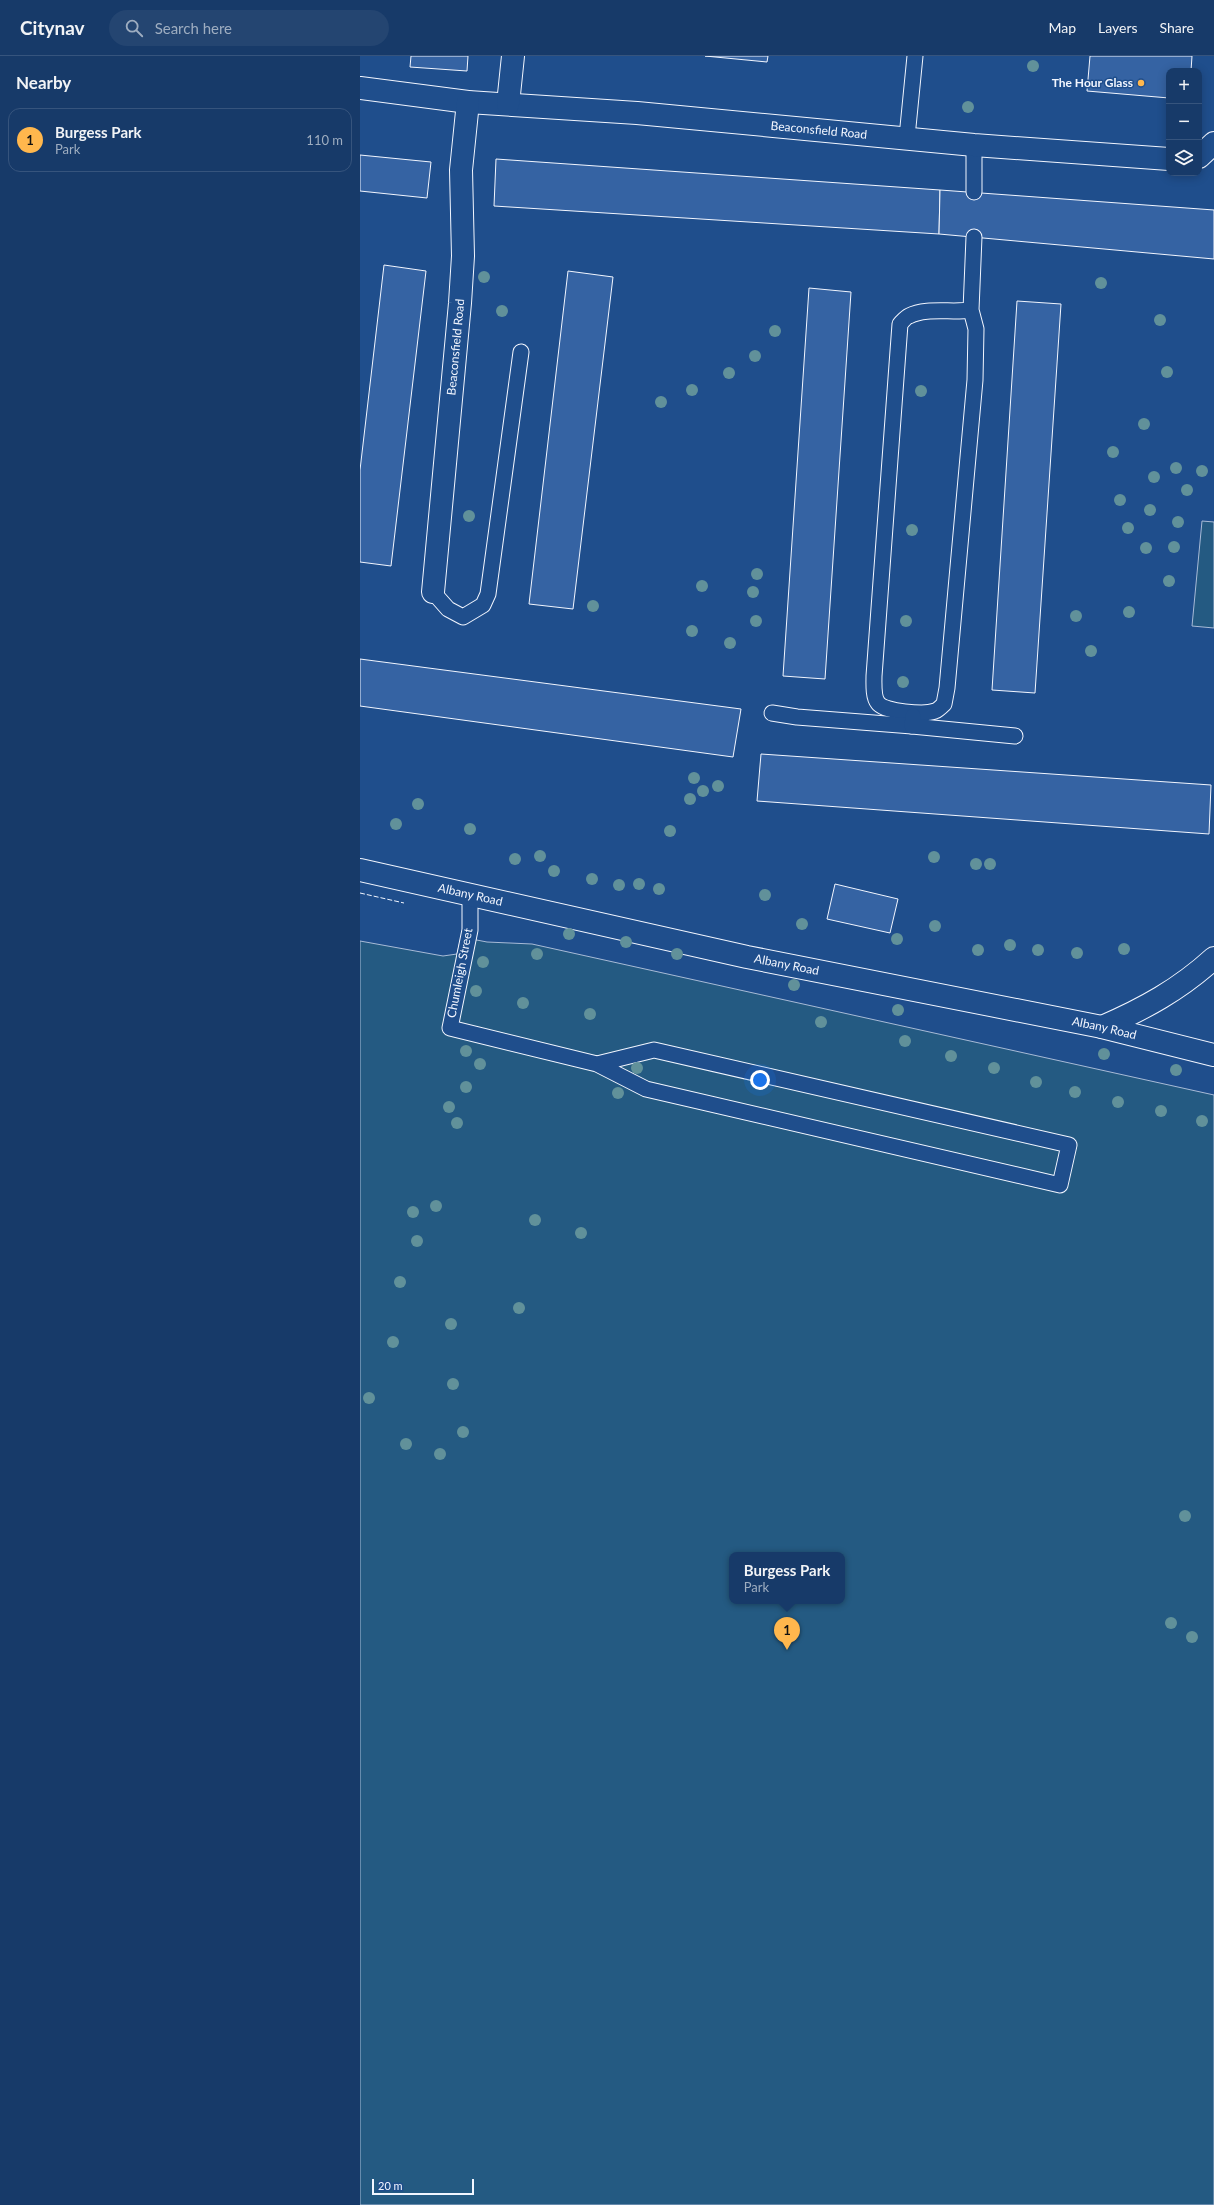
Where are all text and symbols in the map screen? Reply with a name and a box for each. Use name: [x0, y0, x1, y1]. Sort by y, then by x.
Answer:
search box: [109, 10, 389, 46]
text: Citynav: [20, 16, 85, 39]
icon: search: [123, 17, 145, 39]
text: Search here: [155, 19, 232, 37]
text: Map: [1048, 19, 1076, 36]
text: Layers: [1098, 19, 1138, 36]
text: Share: [1160, 19, 1194, 36]
map controls: [1166, 68, 1202, 176]
button: +: [1166, 68, 1202, 104]
text: Nearby: [16, 72, 71, 93]
place label: The Hour Glass: [1052, 75, 1133, 90]
marker: The Hour Glass: [1136, 78, 1146, 88]
button: −: [1166, 104, 1202, 140]
street label: Beaconsfield Road: [770, 118, 868, 142]
text: Burgess Park: [55, 123, 142, 141]
text: 1: [26, 132, 34, 148]
text: 110 m: [306, 132, 343, 148]
button: layers: [1166, 140, 1202, 176]
text: Park: [55, 141, 80, 157]
street label: Beaconsfield Road: [443, 298, 467, 396]
street label: Albany Road: [437, 880, 504, 909]
street label: Chumleigh Street: [443, 926, 476, 1019]
street label: Albany Road: [753, 951, 820, 978]
street label: Albany Road: [1071, 1013, 1138, 1042]
your location: [750, 1070, 770, 1090]
popup: [729, 1552, 845, 1604]
text: Burgess Park: [744, 1561, 830, 1579]
text: Park: [744, 1579, 769, 1595]
pin: 1: [774, 1617, 800, 1650]
scale bar: [372, 2177, 474, 2196]
text: 20 m: [378, 2179, 403, 2192]

